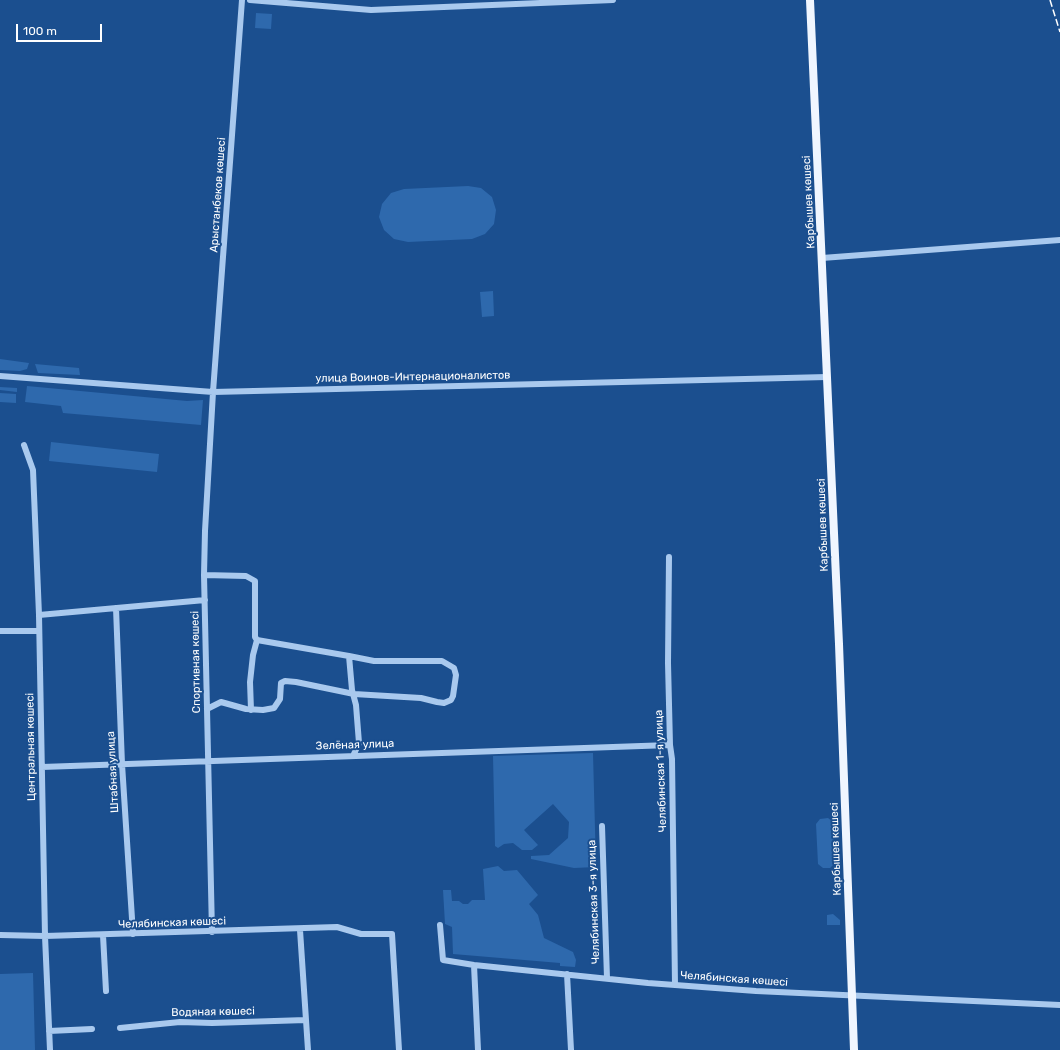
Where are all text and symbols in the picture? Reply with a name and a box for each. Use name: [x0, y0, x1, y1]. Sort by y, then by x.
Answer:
scale bar: [18, 16, 104, 42]
text: 100 m: [23, 24, 57, 38]
street label: Арыстанбеков көшесі: [207, 137, 229, 253]
street label: Карбышев көшесі: [800, 155, 818, 249]
street label: улица Воинов-Интернационалистов: [315, 369, 511, 385]
street label: Карбышев көшесі: [815, 478, 831, 572]
street label: Спортивная көшесі: [189, 611, 203, 713]
street label: Центральная көшесі: [23, 693, 39, 801]
street label: Челябинская 1-я улица: [652, 710, 670, 832]
street label: Штабная улица: [104, 731, 122, 813]
street label: Зелёная улица: [316, 737, 394, 753]
street label: Карбышев көшесі: [828, 802, 844, 896]
street label: Челябинская 3-я улица: [585, 840, 603, 964]
street label: Челябинская көшесі: [118, 915, 226, 931]
street label: Челябинская көшесі: [680, 969, 788, 989]
street label: Водяная көшесі: [171, 1005, 255, 1019]

